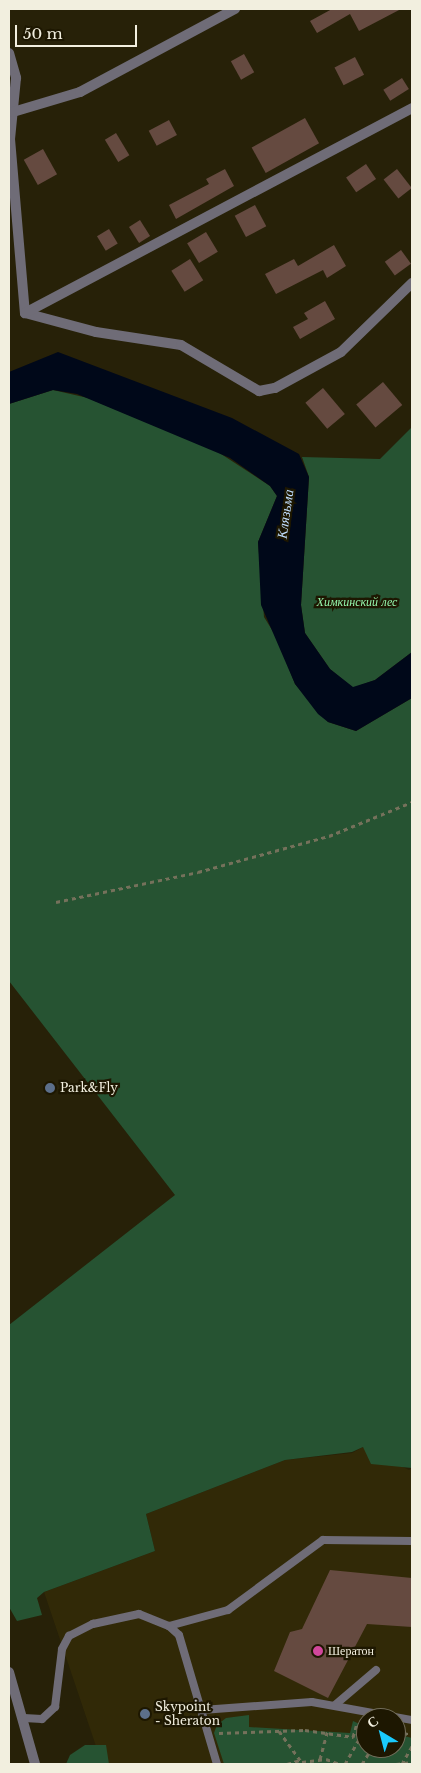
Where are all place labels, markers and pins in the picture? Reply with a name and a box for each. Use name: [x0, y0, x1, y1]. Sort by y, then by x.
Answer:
place label: Park&Fly: [60, 1081, 118, 1095]
marker: Park&Fly: [44, 1082, 56, 1094]
place label: Шератон: [328, 1644, 374, 1658]
marker: Шератон: [312, 1645, 324, 1657]
place label: Skypoint - Sheraton: [155, 1700, 220, 1728]
marker: Skypoint - Sheraton: [139, 1708, 151, 1720]

